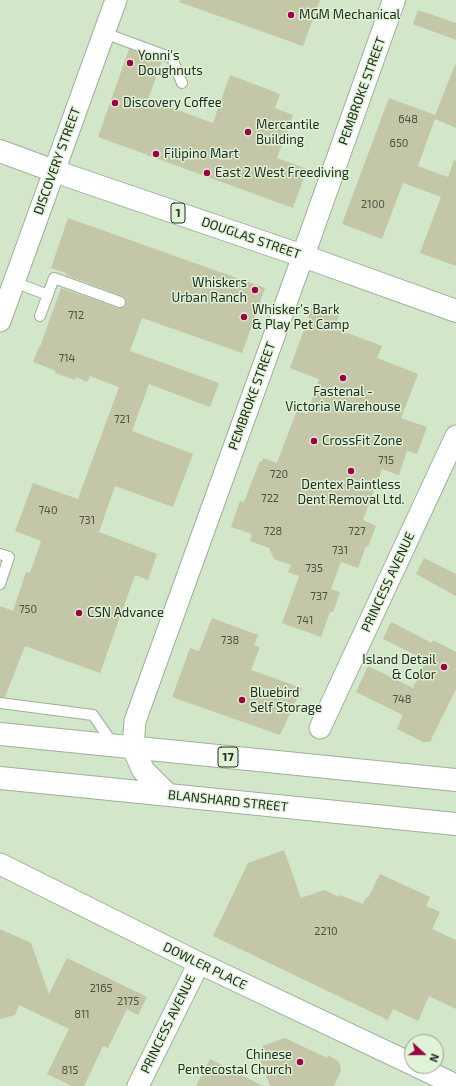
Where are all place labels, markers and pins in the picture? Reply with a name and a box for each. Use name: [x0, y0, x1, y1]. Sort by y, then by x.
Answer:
place label: MGM Mechanical: [299, 7, 400, 23]
marker: MGM Mechanical: [286, 10, 296, 20]
place label: Yonni's Doughnuts: [138, 48, 203, 79]
marker: Yonni's Doughnuts: [125, 58, 135, 68]
place label: Discovery Coffee: [123, 95, 222, 111]
marker: Discovery Coffee: [110, 98, 120, 108]
place label: Mercantile Building: [256, 117, 319, 148]
marker: Mercantile Building: [243, 127, 253, 137]
place label: Filipino Mart: [164, 146, 239, 162]
marker: Filipino Mart: [151, 149, 161, 159]
place label: East 2 West Freediving: [215, 165, 349, 181]
marker: East 2 West Freediving: [202, 168, 212, 178]
place label: Whiskers Urban Ranch: [171, 275, 247, 306]
marker: Whiskers Urban Ranch: [250, 285, 260, 295]
place label: Whisker's Bark & Play Pet Camp: [252, 302, 349, 333]
marker: Whisker's Bark & Play Pet Camp: [239, 312, 249, 322]
marker: Fastenal - Victoria Warehouse: [338, 373, 348, 383]
place label: Fastenal - Victoria Warehouse: [285, 384, 401, 415]
place label: CrossFit Zone: [322, 433, 402, 449]
marker: CrossFit Zone: [309, 436, 319, 446]
marker: Dentex Paintless Dent Removal Ltd.: [346, 466, 356, 476]
place label: Dentex Paintless Dent Removal Ltd.: [297, 477, 405, 508]
place label: CSN Advance: [87, 605, 164, 621]
marker: CSN Advance: [74, 608, 84, 618]
place label: Island Detail & Color: [362, 652, 436, 683]
marker: Island Detail & Color: [439, 662, 449, 672]
place label: Bluebird Self Storage: [250, 685, 322, 716]
marker: Bluebird Self Storage: [237, 695, 247, 705]
place label: Chinese Pentecostal Church: [178, 1047, 292, 1078]
marker: Chinese Pentecostal Church: [295, 1057, 305, 1067]

